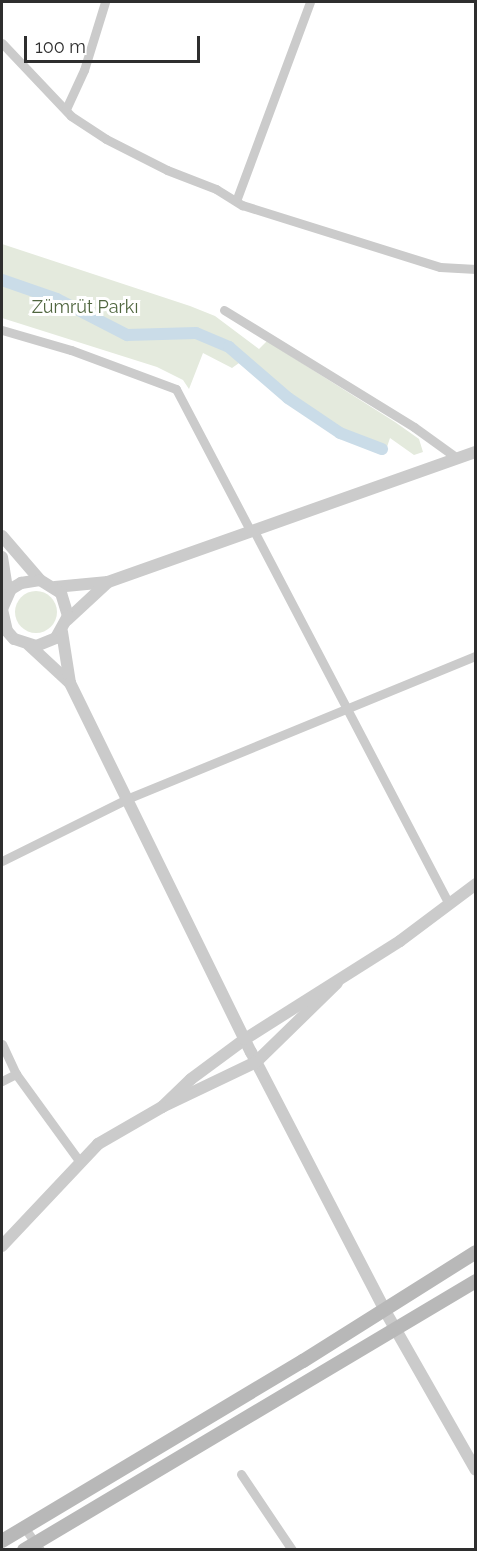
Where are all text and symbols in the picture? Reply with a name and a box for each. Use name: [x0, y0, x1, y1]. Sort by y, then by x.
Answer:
scale bar: [27, 24, 202, 62]
text: 100 m: [35, 36, 86, 57]
park label: Zümrüt Parkı: [32, 296, 138, 318]

